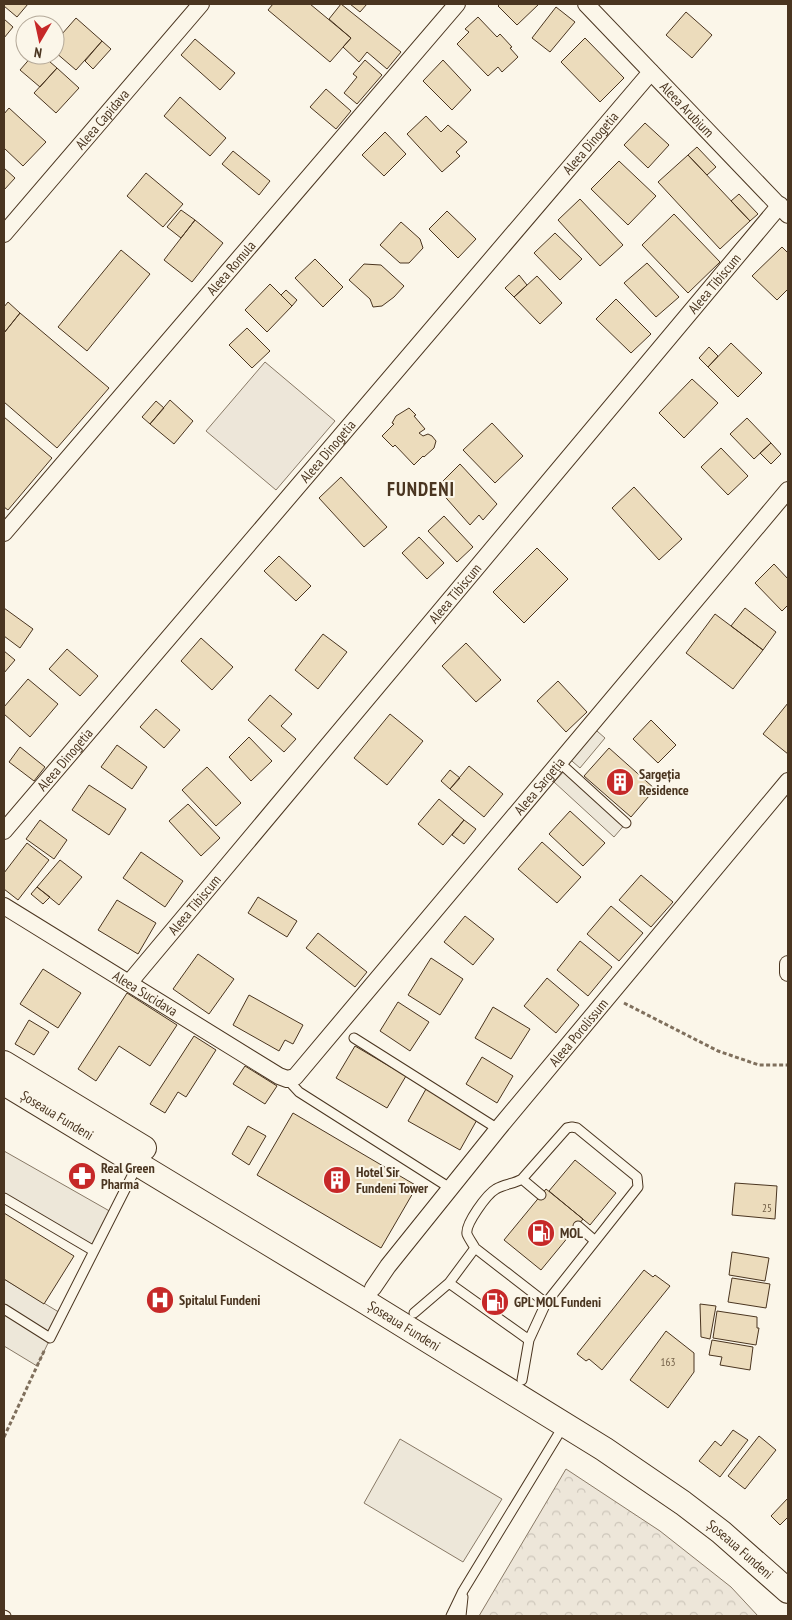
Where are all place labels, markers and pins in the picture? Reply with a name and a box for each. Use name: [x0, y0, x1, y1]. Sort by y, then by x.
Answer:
place label: Sargeția Residence: [639, 765, 689, 799]
building icon: Sargeția Residence: [605, 767, 635, 797]
place label: Real Green Pharma: [101, 1159, 155, 1193]
pharmacy icon: Real Green Pharma: [67, 1161, 97, 1191]
place label: Hotel Sir Fundeni Tower: [356, 1163, 429, 1197]
building icon: Hotel Sir Fundeni Tower: [322, 1165, 352, 1195]
fuel station icon: MOL: [526, 1218, 556, 1248]
place label: MOL: [560, 1224, 583, 1242]
hospital icon: Spitalul Fundeni: [145, 1285, 175, 1315]
fuel station icon: GPL MOL Fundeni: [480, 1287, 510, 1317]
place label: Spitalul Fundeni: [179, 1291, 260, 1309]
place label: GPL MOL Fundeni: [514, 1293, 601, 1311]

